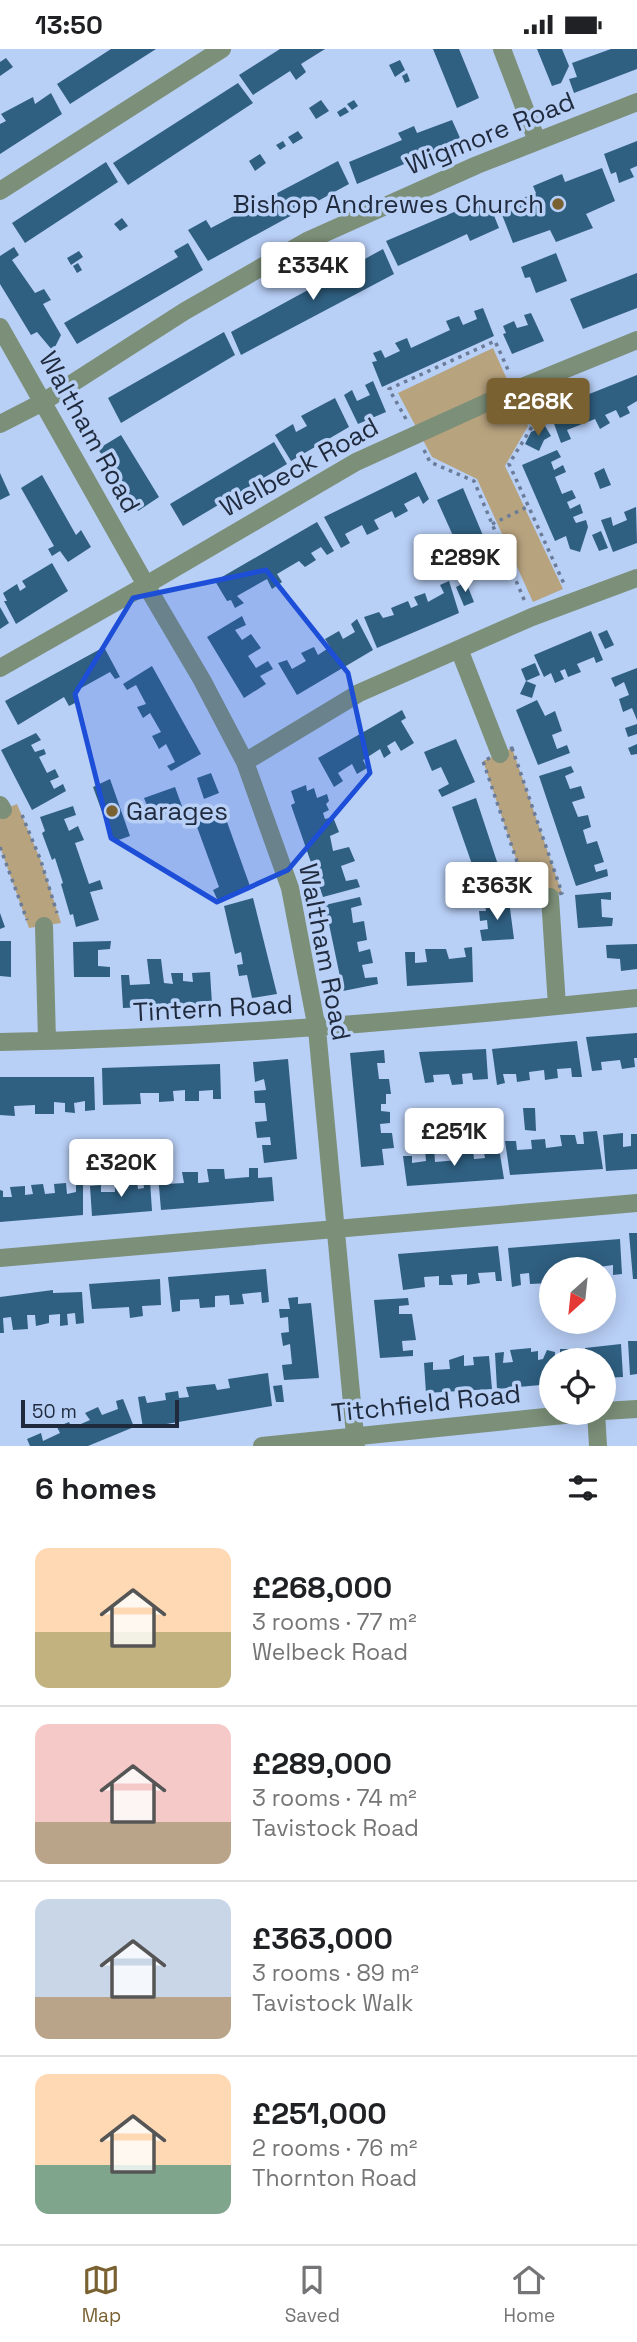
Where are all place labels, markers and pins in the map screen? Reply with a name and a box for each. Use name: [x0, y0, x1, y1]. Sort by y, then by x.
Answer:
place label: Bishop Andrewes Church: [233, 187, 544, 221]
marker: Bishop Andrewes Church: [550, 196, 566, 212]
pin: £334K: [264, 243, 362, 302]
pin: £268K: [489, 379, 587, 438]
pin: £289K: [416, 535, 514, 594]
place label: Garages: [126, 794, 228, 828]
marker: Garages: [104, 803, 120, 819]
pin: £363K: [448, 863, 546, 922]
pin: £251K: [405, 1109, 503, 1168]
pin: £320K: [72, 1139, 170, 1199]

